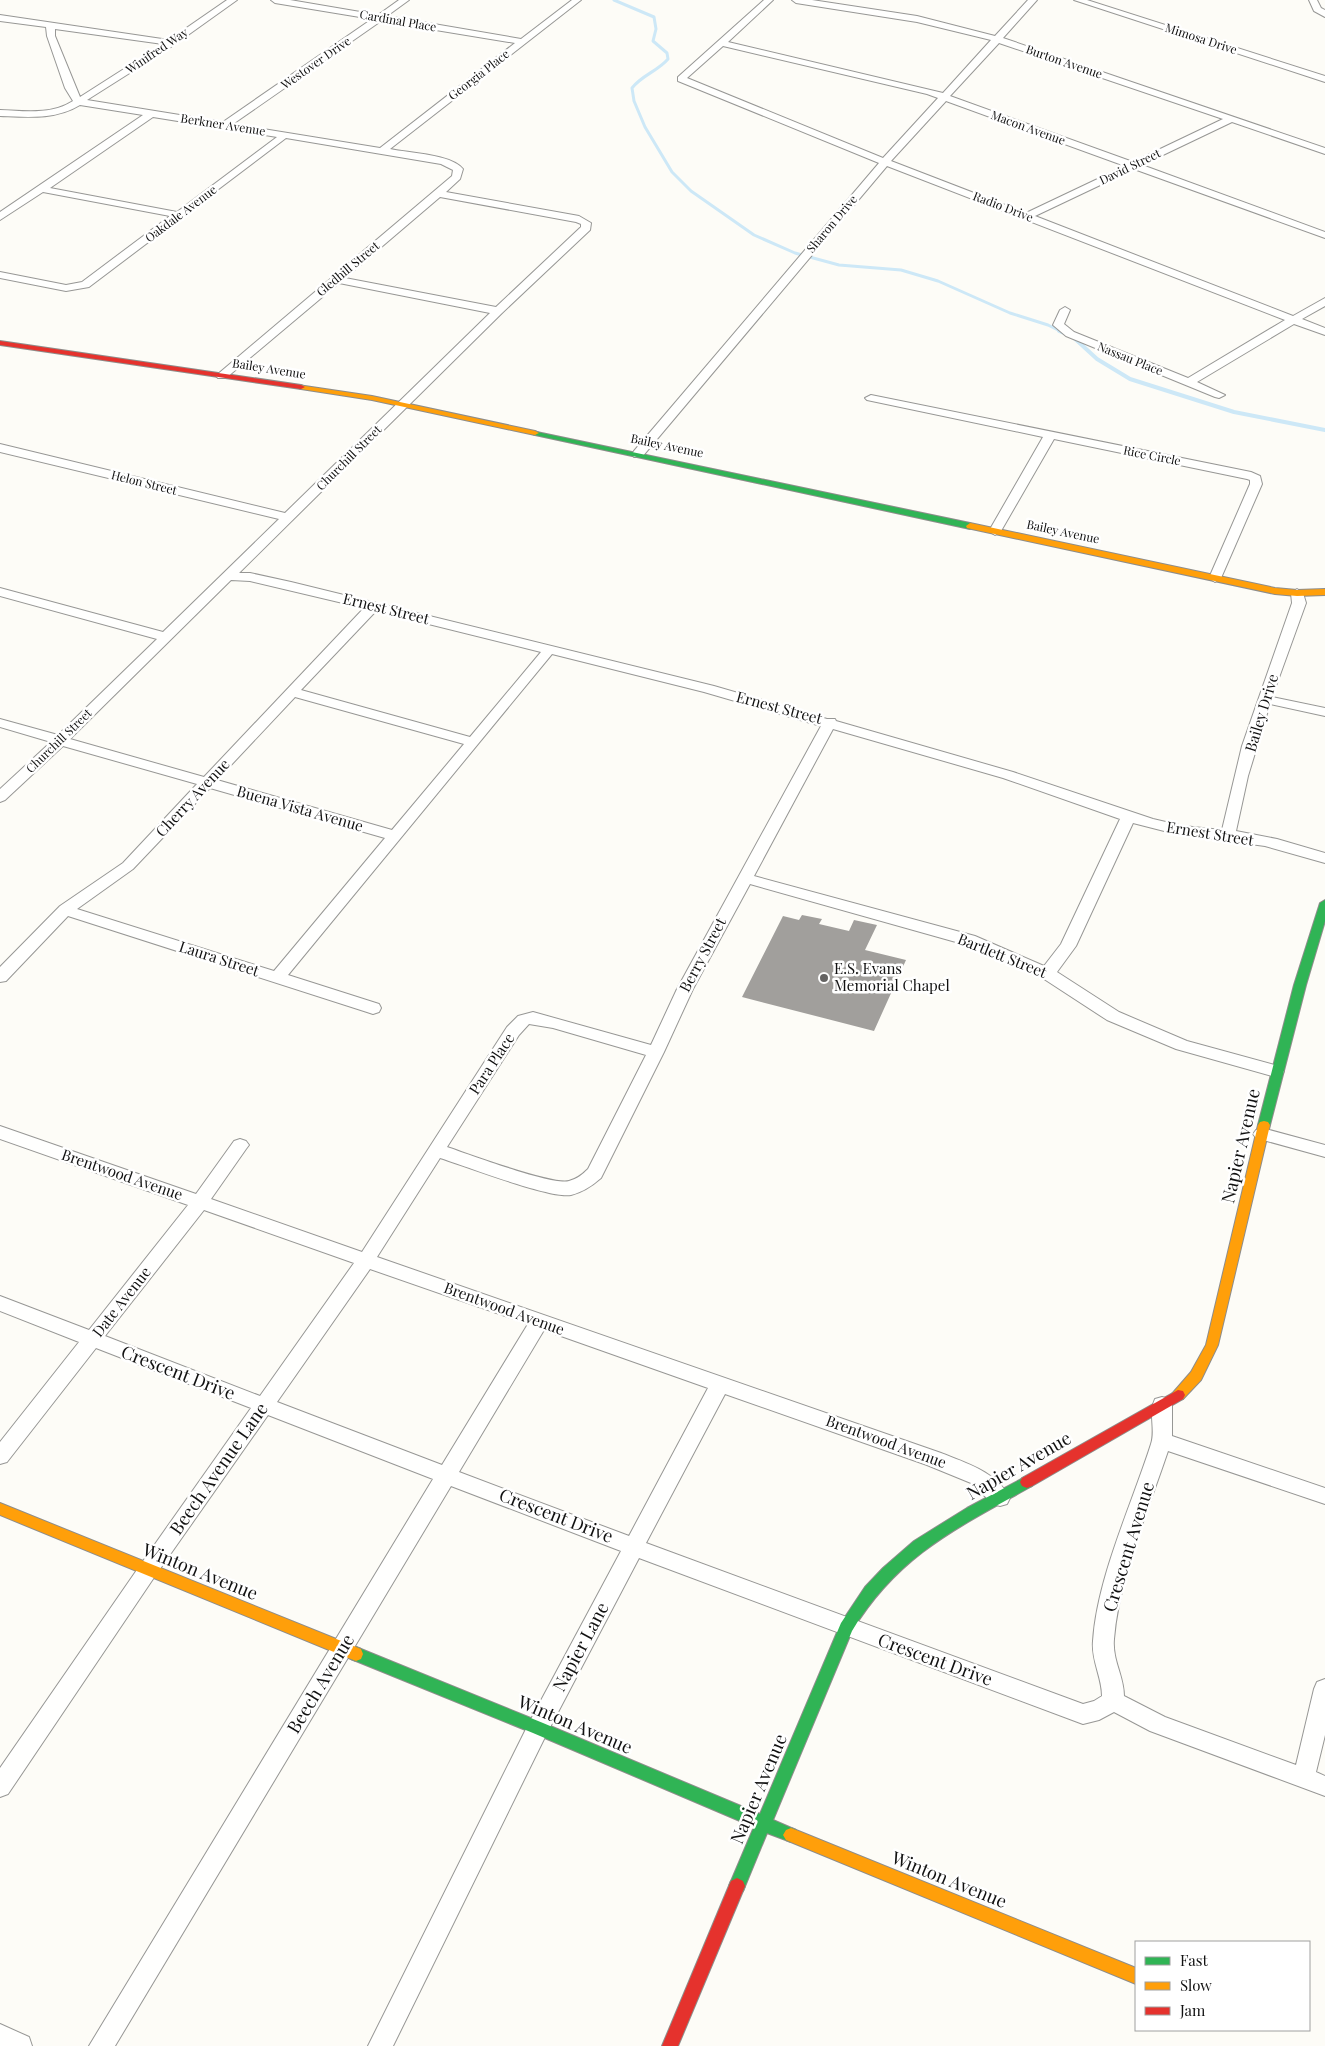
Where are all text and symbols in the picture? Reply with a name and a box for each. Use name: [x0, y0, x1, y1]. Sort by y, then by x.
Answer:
street label: Cardinal Place: [359, 5, 438, 35]
street label: Mimosa Drive: [1163, 19, 1239, 57]
street label: Winifred Way: [121, 23, 191, 77]
street label: Westover Drive: [277, 32, 353, 93]
street label: Burton Avenue: [1024, 40, 1105, 82]
street label: Georgia Place: [445, 45, 512, 103]
street label: Macon Avenue: [989, 106, 1068, 148]
street label: Berkner Avenue: [180, 109, 267, 139]
street label: David Street: [1096, 144, 1163, 188]
street label: Oakdale Avenue: [141, 181, 219, 245]
street label: Radio Drive: [971, 187, 1036, 225]
street label: Sharon Drive: [802, 191, 860, 256]
street label: Gledhill Street: [313, 237, 383, 299]
street label: Nassau Place: [1095, 338, 1165, 378]
street label: Bailey Avenue: [231, 354, 307, 382]
street label: Churchill Street: [312, 421, 385, 493]
street label: Bailey Avenue: [629, 429, 705, 461]
street label: Rice Circle: [1122, 442, 1182, 468]
street label: Helon Street: [110, 466, 180, 498]
street label: Bailey Avenue: [1025, 515, 1101, 547]
street label: Ernest Street: [341, 588, 432, 629]
street label: Bailey Drive: [1240, 671, 1282, 754]
street label: Ernest Street: [734, 686, 825, 728]
street label: Churchill Street: [22, 704, 95, 776]
street label: Cherry Avenue: [151, 754, 234, 841]
street label: Buena Vista Avenue: [235, 780, 366, 836]
street label: Ernest Street: [1165, 816, 1256, 850]
street label: Berry Street: [674, 913, 730, 995]
street label: Bartlett Street: [955, 928, 1050, 982]
street label: Laura Street: [177, 936, 263, 981]
place label: E.S. Evans Memorial Chapel: [834, 958, 950, 995]
marker: E.S. Evans Memorial Chapel: [818, 972, 830, 984]
street label: Para Place: [464, 1029, 518, 1098]
street label: Napier Avenue: [1215, 1086, 1265, 1205]
street label: Brentwood Avenue: [59, 1144, 186, 1204]
street label: Date Avenue: [88, 1262, 155, 1341]
street label: Brentwood Avenue: [441, 1277, 567, 1339]
street label: Crescent Drive: [118, 1339, 239, 1405]
street label: Beech Avenue Lane: [164, 1398, 273, 1539]
street label: Brentwood Avenue: [823, 1410, 949, 1472]
street label: Napier Avenue: [962, 1425, 1075, 1505]
street label: Crescent Avenue: [1097, 1479, 1159, 1615]
street label: Crescent Drive: [496, 1482, 617, 1548]
street label: Winton Avenue: [138, 1537, 261, 1605]
street label: Napier Lane: [547, 1598, 614, 1695]
street label: Crescent Drive: [875, 1627, 996, 1691]
street label: Beech Avenue: [281, 1629, 359, 1738]
street label: Winton Avenue: [514, 1689, 636, 1759]
street label: Napier Avenue: [724, 1730, 792, 1847]
street label: Winton Avenue: [887, 1845, 1010, 1913]
legend: [1135, 1941, 1310, 2031]
text: Fast: [1180, 1950, 1209, 1970]
text: Slow: [1180, 1975, 1212, 1995]
text: Jam: [1179, 2000, 1206, 2020]

